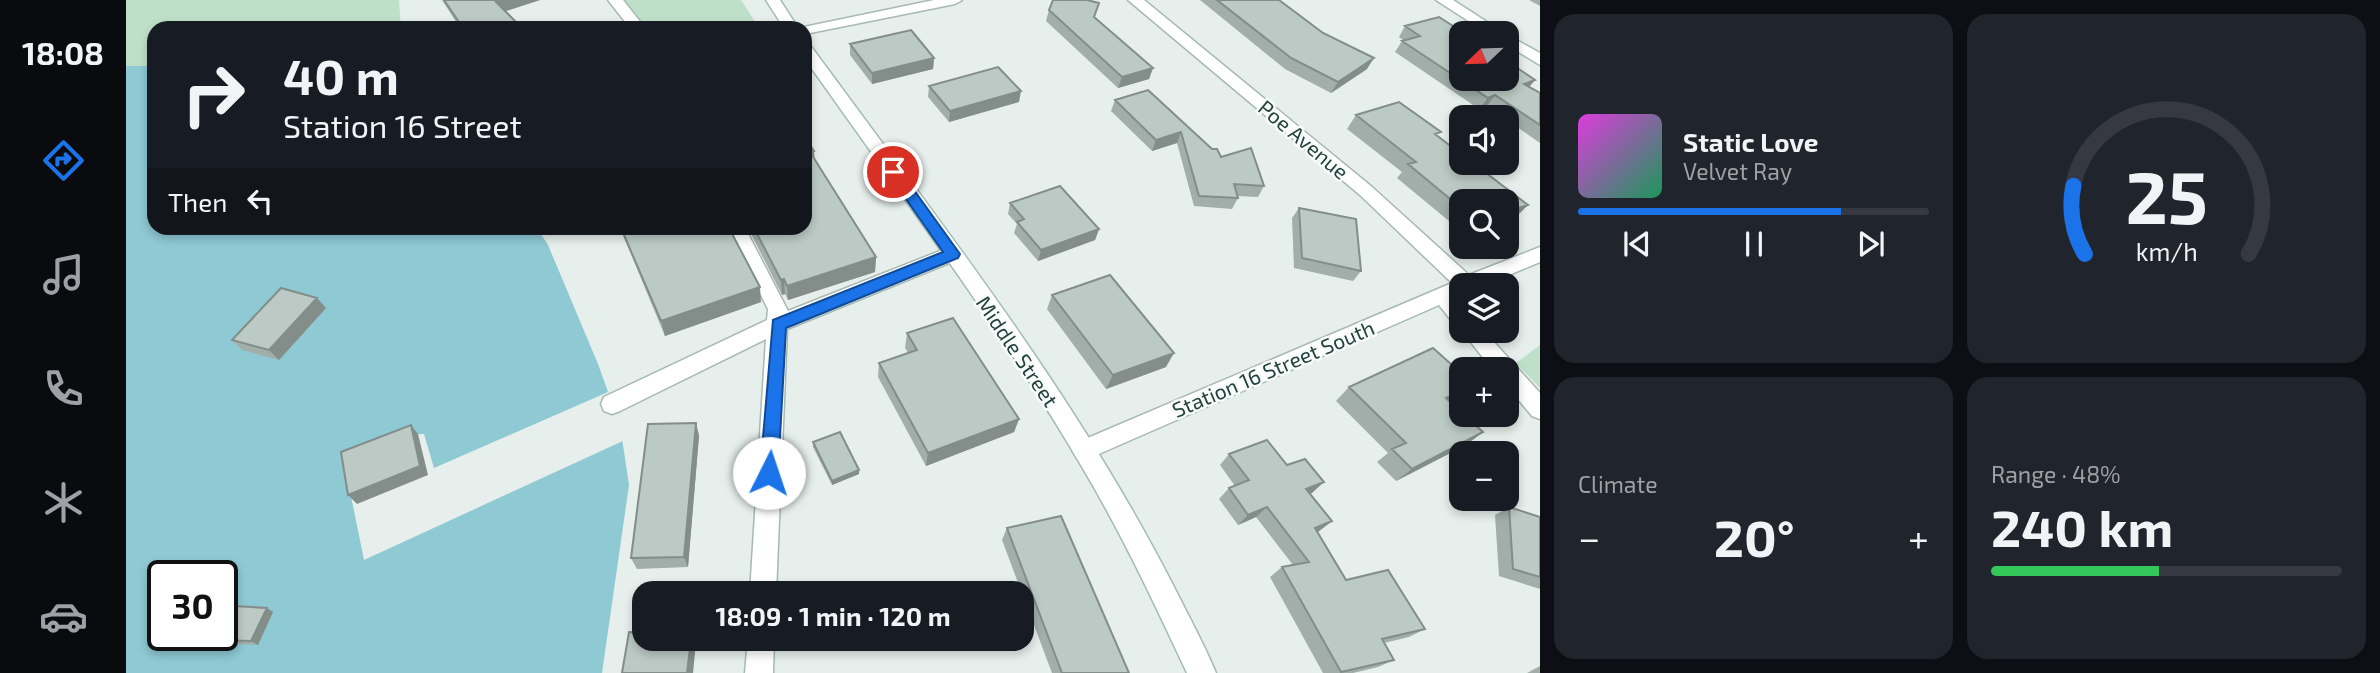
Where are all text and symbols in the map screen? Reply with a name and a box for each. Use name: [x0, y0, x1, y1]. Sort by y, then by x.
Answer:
north arrow: [1449, 21, 1519, 91]
map controls: [1449, 21, 1519, 511]
text: 18:08: [22, 33, 104, 71]
text: 40 m: [283, 46, 399, 105]
icon: right: [168, 49, 259, 140]
street label: Poe Avenue: [1254, 94, 1354, 184]
button: sound: [1449, 105, 1519, 175]
text: Station 16 Street: [283, 106, 522, 144]
text: Static Love: [1683, 126, 1819, 157]
icon: directions: [39, 136, 88, 185]
pin: [863, 142, 923, 202]
text: 25: [2125, 152, 2208, 240]
icon: arrive: [874, 153, 912, 191]
text: Velvet Ray: [1683, 157, 1792, 185]
icon: left: [241, 182, 279, 220]
text: Then: [168, 186, 227, 217]
button: search: [1449, 189, 1519, 259]
icon: previous: [1618, 225, 1656, 263]
icon: pause: [1735, 225, 1773, 263]
icon: next: [1852, 225, 1890, 263]
text: km/h: [2135, 236, 2198, 266]
icon: music: [39, 250, 88, 299]
button: layers: [1449, 273, 1519, 343]
street label: Middle Street: [972, 291, 1064, 411]
street label: Station 16 Street South: [1168, 314, 1378, 422]
button: +: [1449, 357, 1519, 427]
icon: phone: [39, 364, 88, 413]
position arrow: [732, 436, 806, 510]
button: −: [1449, 441, 1519, 511]
text: Range · 48%: [1991, 460, 2121, 488]
text: Climate: [1578, 470, 1658, 498]
icon: climate: [39, 478, 88, 527]
text: 240 km: [1991, 495, 2173, 557]
text: 20°: [1714, 505, 1795, 567]
text: −: [1578, 514, 1600, 560]
text: +: [1908, 514, 1929, 560]
speed limit sign: 30: [147, 560, 238, 651]
icon: car: [39, 592, 88, 641]
text: 18:09 · 1 min · 120 m: [715, 600, 951, 631]

